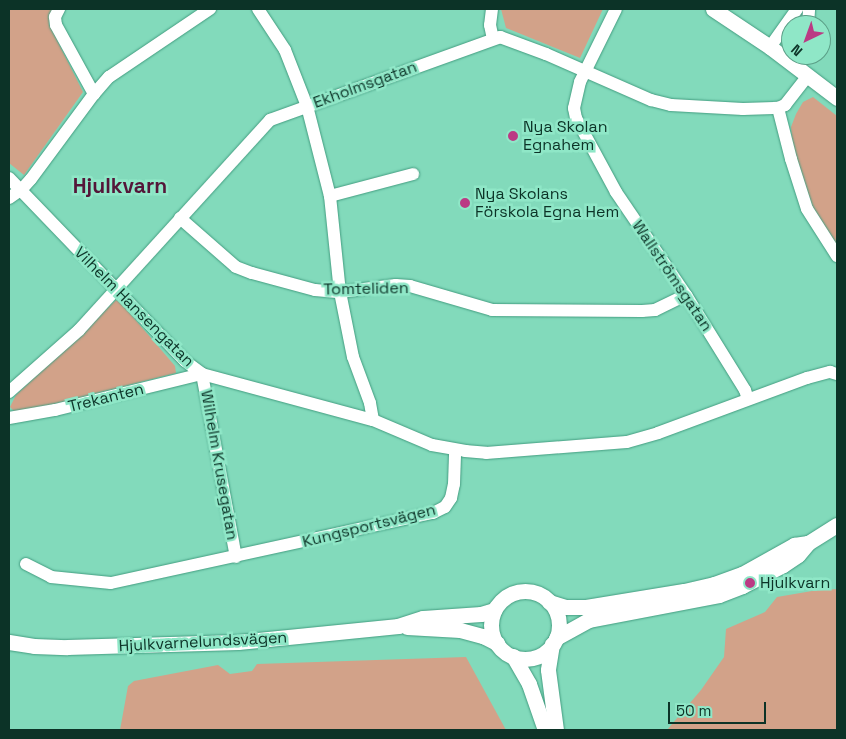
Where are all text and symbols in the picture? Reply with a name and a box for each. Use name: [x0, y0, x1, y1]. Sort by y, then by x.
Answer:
north arrow: [781, 15, 831, 65]
text: N: [787, 41, 806, 60]
street label: Ekholmsgatan: [311, 57, 419, 113]
place label: Nya Skolan Egnahem: [523, 117, 608, 155]
marker: Nya Skolan Egnahem: [507, 130, 519, 142]
district label: Hjulkvarn: [73, 173, 167, 199]
place label: Nya Skolans Förskola Egna Hem: [475, 184, 619, 222]
marker: Nya Skolans Förskola Egna Hem: [459, 197, 471, 209]
street label: Wallströmsgatan: [628, 217, 716, 335]
street label: Vilhelm Hansengatan: [70, 243, 198, 371]
street label: Tomteliden: [323, 279, 409, 299]
street label: Trekanten: [66, 379, 146, 417]
street label: Wilhelm Krusegatan: [196, 389, 242, 541]
street label: Kungsportsvägen: [300, 500, 438, 552]
place label: Hjulkvarn: [760, 573, 830, 593]
marker: Hjulkvarn: [744, 577, 756, 589]
street label: Hjulkvarnelundsvägen: [118, 628, 288, 656]
scale bar: [671, 692, 768, 724]
text: 50 m: [676, 701, 711, 720]

